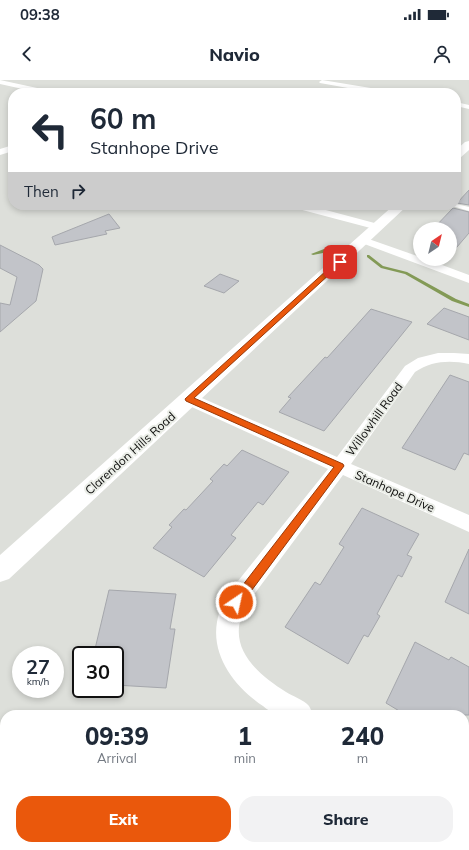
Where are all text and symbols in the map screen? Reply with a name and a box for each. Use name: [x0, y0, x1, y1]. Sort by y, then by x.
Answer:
text: 09:38: [20, 5, 60, 24]
icon: back: [16, 43, 38, 65]
text: Navio: [209, 43, 260, 66]
icon: person: [431, 43, 453, 65]
text: 60 m: [90, 101, 156, 136]
icon: left: [24, 104, 76, 156]
text: Stanhope Drive: [90, 136, 218, 159]
icon: right: [67, 180, 89, 202]
text: Then: [24, 182, 59, 201]
north arrow: [413, 222, 457, 266]
map controls: [413, 222, 457, 266]
pin: [323, 245, 357, 279]
icon: arrive: [329, 251, 351, 273]
street label: Willowhill Road: [342, 379, 406, 459]
street label: Clarendon Hills Road: [82, 408, 178, 498]
street label: Stanhope Drive: [353, 467, 437, 515]
position arrow: [215, 581, 257, 623]
speed limit sign: 30: [72, 646, 124, 698]
text: 27: [26, 654, 50, 679]
text: km/h: [27, 675, 49, 688]
text: 09:39: [85, 721, 149, 751]
text: 1: [238, 721, 252, 751]
text: 240: [341, 721, 384, 751]
text: Arrival: [97, 750, 137, 766]
text: min: [234, 750, 256, 766]
text: m: [357, 750, 368, 766]
button: Exit: [16, 796, 231, 842]
button: Share: [239, 796, 453, 842]

